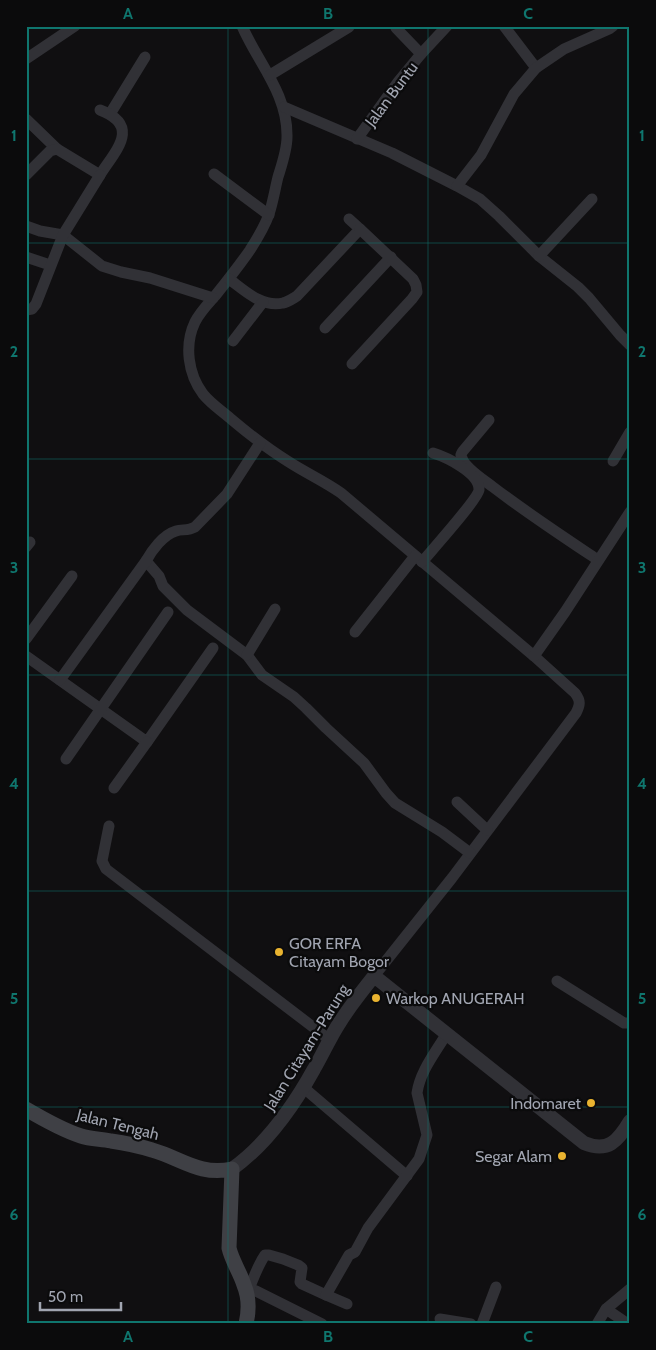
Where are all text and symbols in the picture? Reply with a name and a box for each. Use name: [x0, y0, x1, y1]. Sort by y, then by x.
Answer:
text: A: [123, 4, 133, 23]
text: B: [323, 4, 333, 23]
text: C: [523, 4, 533, 23]
street label: Jalan Buntu: [360, 58, 422, 131]
text: 1: [11, 126, 17, 145]
text: 1: [639, 126, 645, 145]
text: 2: [10, 342, 18, 361]
text: 2: [638, 342, 646, 361]
text: 3: [10, 558, 18, 577]
text: 3: [638, 558, 646, 577]
text: 4: [9, 774, 19, 793]
text: 4: [637, 774, 647, 793]
place label: GOR ERFA Citayam Bogor: [289, 934, 390, 971]
marker: GOR ERFA Citayam Bogor: [273, 946, 285, 958]
street label: Jalan Citayam-Parung: [259, 980, 354, 1115]
text: 5: [10, 989, 18, 1008]
place label: Warkop ANUGERAH: [386, 989, 524, 1008]
text: 5: [638, 989, 646, 1008]
marker: Warkop ANUGERAH: [370, 992, 382, 1004]
place label: Indomaret: [510, 1094, 582, 1113]
marker: Indomaret: [585, 1097, 597, 1109]
street label: Jalan Tengah: [74, 1105, 161, 1144]
place label: Segar Alam: [475, 1147, 552, 1166]
marker: Segar Alam: [556, 1150, 568, 1162]
text: 6: [10, 1205, 19, 1224]
text: 6: [638, 1205, 647, 1224]
scale bar: [40, 1280, 121, 1312]
text: 50 m: [48, 1288, 83, 1306]
text: A: [123, 1327, 133, 1346]
text: B: [323, 1327, 333, 1346]
text: C: [523, 1327, 533, 1346]

